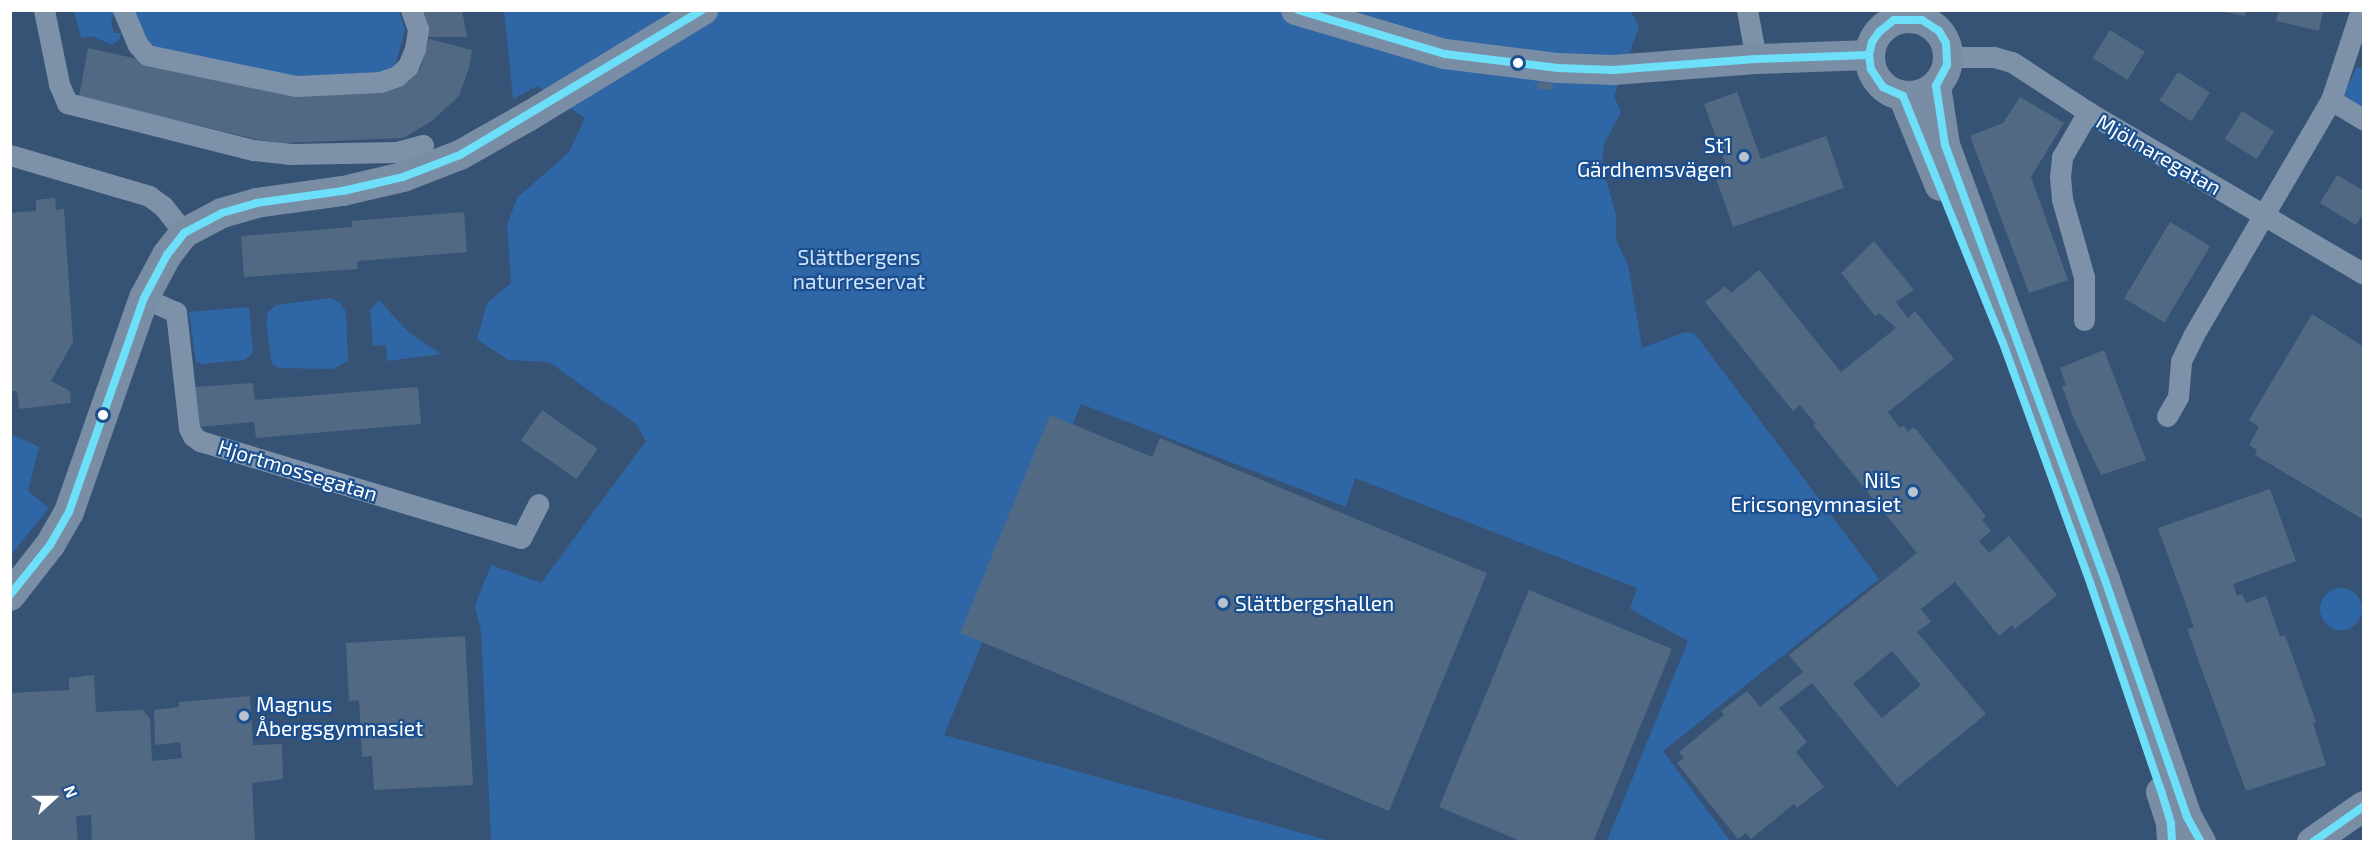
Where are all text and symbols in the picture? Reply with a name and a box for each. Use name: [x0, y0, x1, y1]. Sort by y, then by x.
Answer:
unlabelled marker: [1512, 57, 1524, 69]
street label: Mjölnaregatan: [2092, 108, 2226, 200]
place label: St1 Gärdhemsvägen: [1577, 132, 1732, 182]
marker: St1 Gärdhemsvägen: [1737, 150, 1751, 164]
park label: Slättbergens naturreservat: [793, 244, 925, 294]
unlabelled marker: [97, 409, 109, 421]
street label: Hjortmossegatan: [215, 434, 381, 506]
place label: Nils Ericsongymnasiet: [1730, 467, 1901, 517]
marker: Nils Ericsongymnasiet: [1906, 485, 1920, 499]
place label: Slättbergshallen: [1235, 590, 1394, 616]
marker: Slättbergshallen: [1216, 596, 1230, 610]
place label: Magnus Åbergsgymnasiet: [256, 691, 423, 741]
marker: Magnus Åbergsgymnasiet: [237, 709, 251, 723]
north arrow: [24, 768, 84, 828]
text: N: [60, 783, 82, 800]

